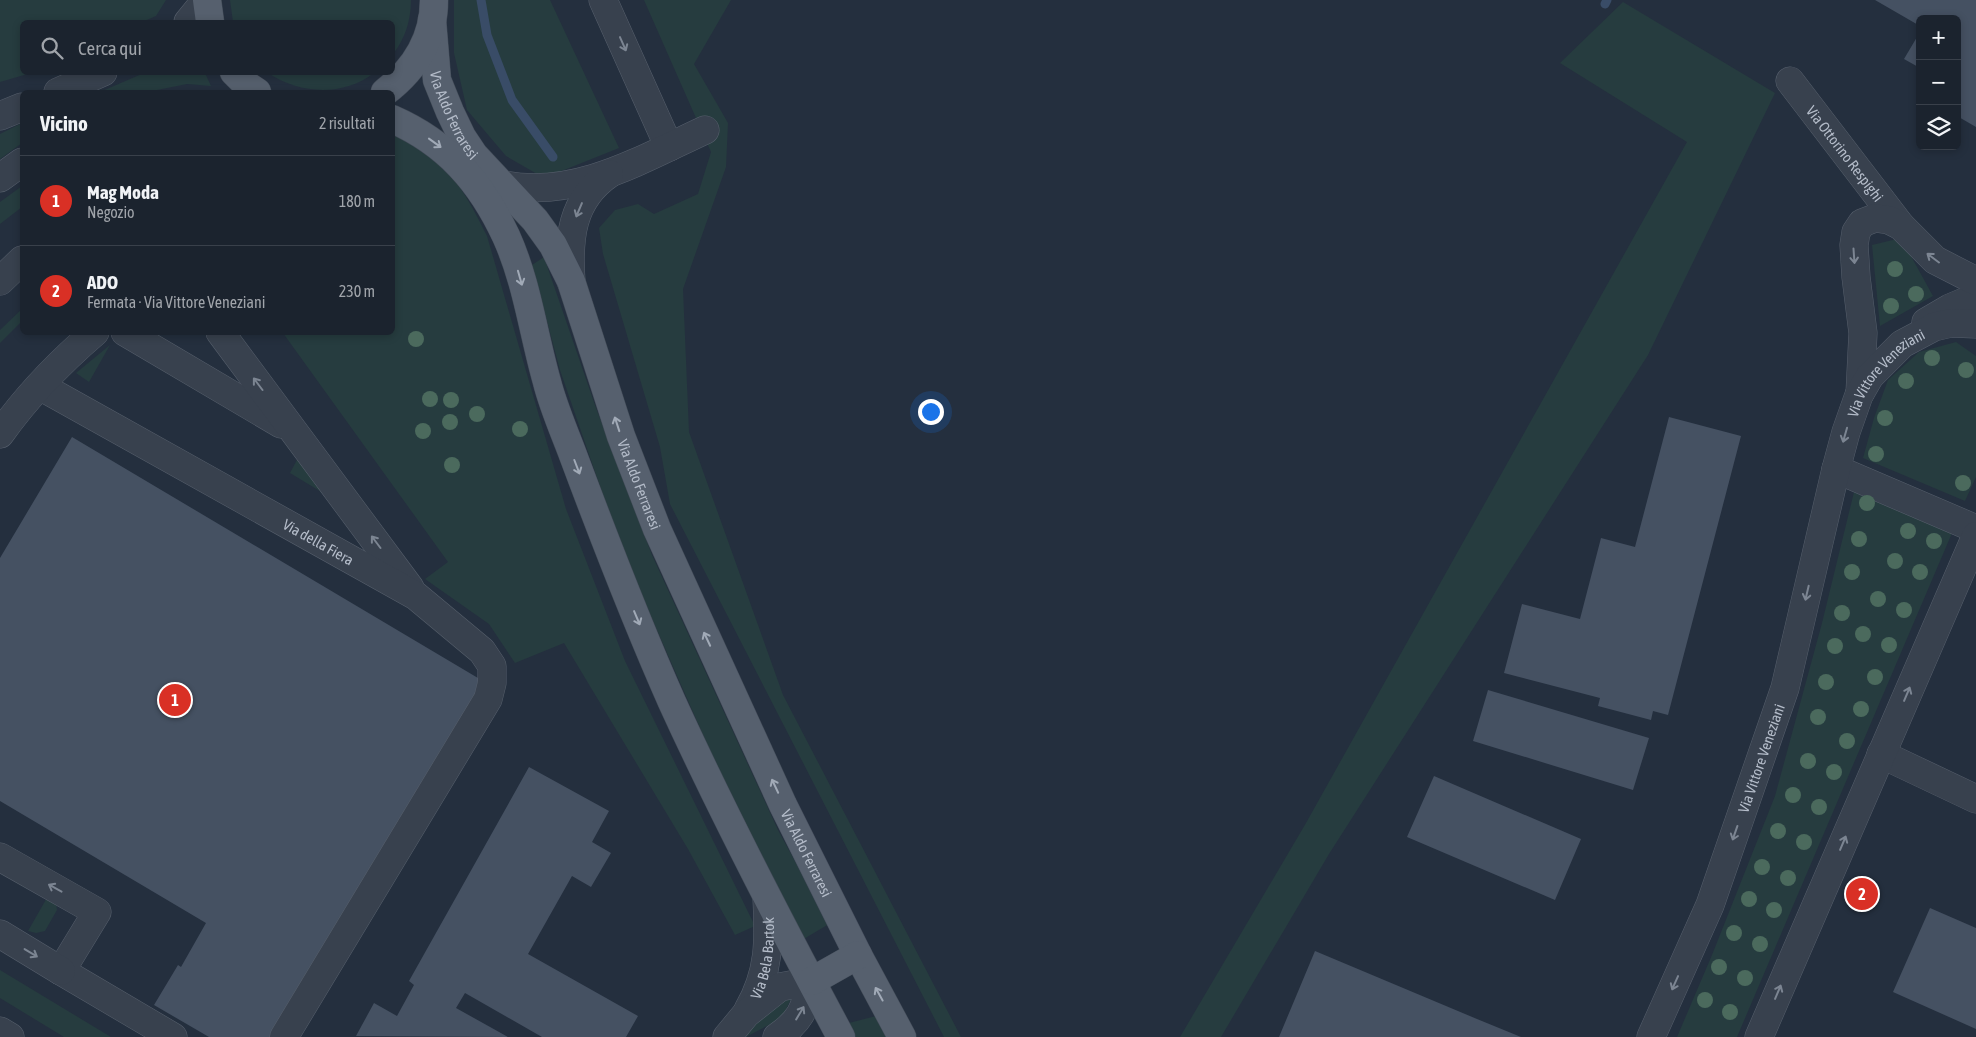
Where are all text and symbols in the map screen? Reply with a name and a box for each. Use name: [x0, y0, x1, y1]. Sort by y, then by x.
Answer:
map controls: [1916, 15, 1961, 150]
button: +: [1916, 15, 1961, 60]
search box: [20, 20, 395, 75]
icon: search: [38, 34, 66, 62]
one-way arrow: [618, 36, 628, 51]
text: Cerca qui: [78, 37, 142, 59]
button: −: [1916, 60, 1961, 105]
street label: Via Aldo Ferraresi: [428, 70, 482, 163]
street label: Via Ottorino Respighi: [1803, 102, 1887, 204]
button: layers: [1916, 105, 1961, 150]
text: Vicino: [40, 111, 88, 135]
text: 2 risultati: [319, 114, 375, 132]
one-way arrow: [428, 138, 442, 148]
text: Mag Moda: [87, 181, 159, 203]
text: 1: [52, 192, 60, 210]
text: 180 m: [339, 192, 375, 210]
one-way arrow: [574, 202, 584, 217]
text: Negozio: [87, 203, 135, 221]
one-way arrow: [1850, 248, 1859, 264]
one-way arrow: [1927, 252, 1940, 263]
one-way arrow: [516, 270, 526, 286]
text: ADO: [87, 271, 118, 293]
text: 2: [52, 282, 60, 300]
text: 230 m: [339, 282, 375, 300]
text: Fermata · Via Vittore Veneziani: [87, 293, 265, 311]
street label: Via Vittore Veneziani: [1844, 325, 1927, 419]
one-way arrow: [253, 377, 263, 391]
your location: [918, 399, 944, 425]
one-way arrow: [612, 417, 622, 433]
one-way arrow: [1840, 427, 1850, 443]
street label: Via Aldo Ferraresi: [615, 437, 665, 532]
one-way arrow: [573, 459, 582, 474]
street label: Via della Fiera: [280, 515, 357, 568]
one-way arrow: [371, 536, 381, 550]
one-way arrow: [1802, 585, 1811, 601]
one-way arrow: [632, 610, 642, 625]
one-way arrow: [702, 632, 712, 647]
pin: 1: [159, 681, 191, 719]
one-way arrow: [1903, 687, 1913, 702]
street label: Via Vittore Veneziani: [1734, 701, 1787, 815]
one-way arrow: [769, 779, 779, 794]
street label: Via Aldo Ferraresi: [778, 807, 836, 900]
one-way arrow: [1730, 824, 1739, 840]
one-way arrow: [1838, 836, 1848, 851]
pin: 2: [1846, 875, 1878, 913]
one-way arrow: [47, 883, 62, 893]
street label: Via Bela Bartok: [747, 916, 776, 1001]
one-way arrow: [23, 948, 37, 958]
one-way arrow: [1670, 975, 1679, 990]
one-way arrow: [1774, 985, 1784, 1000]
one-way arrow: [874, 987, 884, 1002]
one-way arrow: [795, 1006, 806, 1020]

